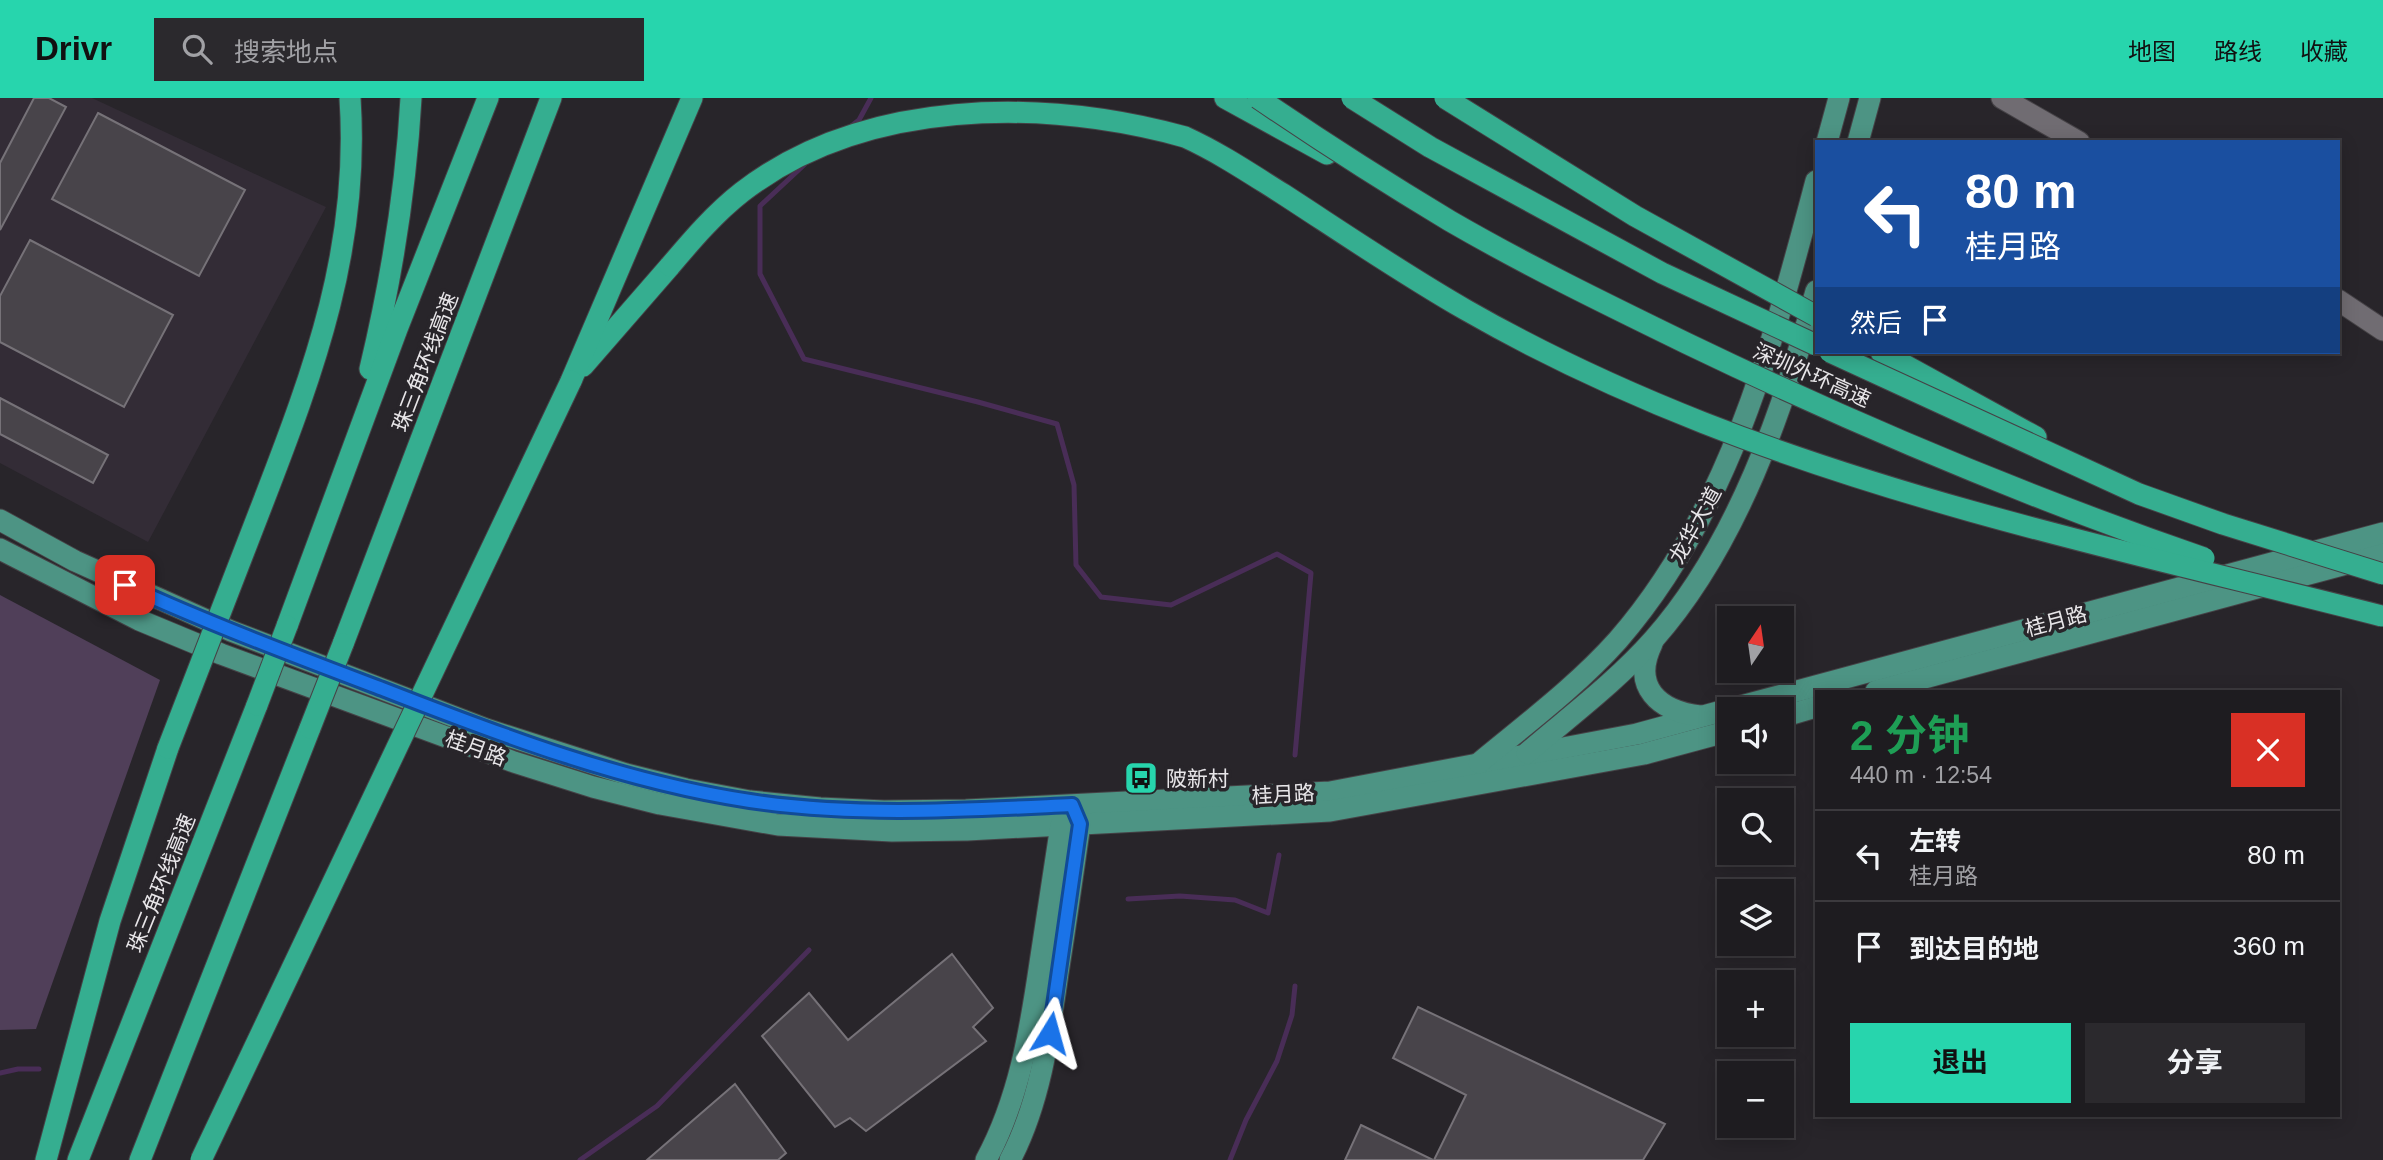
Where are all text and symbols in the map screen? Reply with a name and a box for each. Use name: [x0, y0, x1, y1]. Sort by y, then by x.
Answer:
search box: [154, 18, 644, 81]
text: Drivr: [35, 30, 112, 67]
icon: search: [178, 30, 216, 68]
text: 搜索地点: [234, 37, 338, 67]
text: 地图: [2128, 38, 2176, 65]
text: 路线: [2214, 38, 2262, 65]
text: 收藏: [2300, 38, 2348, 65]
text: 80 m: [1965, 164, 2077, 218]
icon: left: [1850, 168, 1941, 259]
text: 桂月路: [1965, 229, 2061, 265]
street label: 珠三角环线高速: [388, 289, 462, 435]
icon: arrive: [1916, 301, 1954, 339]
text: 然后: [1850, 308, 1902, 338]
street label: 深圳外环高速: [1750, 339, 1874, 411]
street label: 龙华大道: [1665, 483, 1725, 567]
pin: [95, 555, 155, 615]
icon: arrive: [106, 566, 144, 604]
street label: 桂月路: [2023, 602, 2089, 640]
north arrow: [1717, 606, 1794, 682]
map controls: [1717, 606, 1794, 1138]
button: sound: [1717, 697, 1794, 774]
text: 2 分钟: [1850, 712, 1969, 759]
button: close: [2231, 713, 2305, 787]
street label: 桂月路: [442, 726, 510, 770]
bus stop icon: 陂新村: [1122, 759, 1160, 797]
text: 440 m · 12:54: [1850, 762, 1992, 788]
place label: 陂新村: [1166, 767, 1229, 790]
street label: 桂月路: [1251, 781, 1315, 807]
button: search: [1717, 788, 1794, 865]
street label: 珠三角环线高速: [123, 811, 199, 955]
text: 左转: [1909, 826, 1961, 856]
icon: left: [1850, 837, 1888, 875]
text: 80 m: [2247, 840, 2305, 870]
text: 桂月路: [1909, 863, 1978, 889]
button: layers: [1717, 879, 1794, 956]
icon: arrive: [1850, 928, 1888, 966]
text: 360 m: [2233, 931, 2305, 961]
text: 到达目的地: [1909, 934, 2039, 964]
button: +: [1717, 970, 1794, 1047]
position arrow: [1013, 996, 1087, 1070]
button: 退出: [1850, 1023, 2071, 1103]
button: 分享: [2085, 1023, 2305, 1103]
button: −: [1717, 1061, 1794, 1138]

